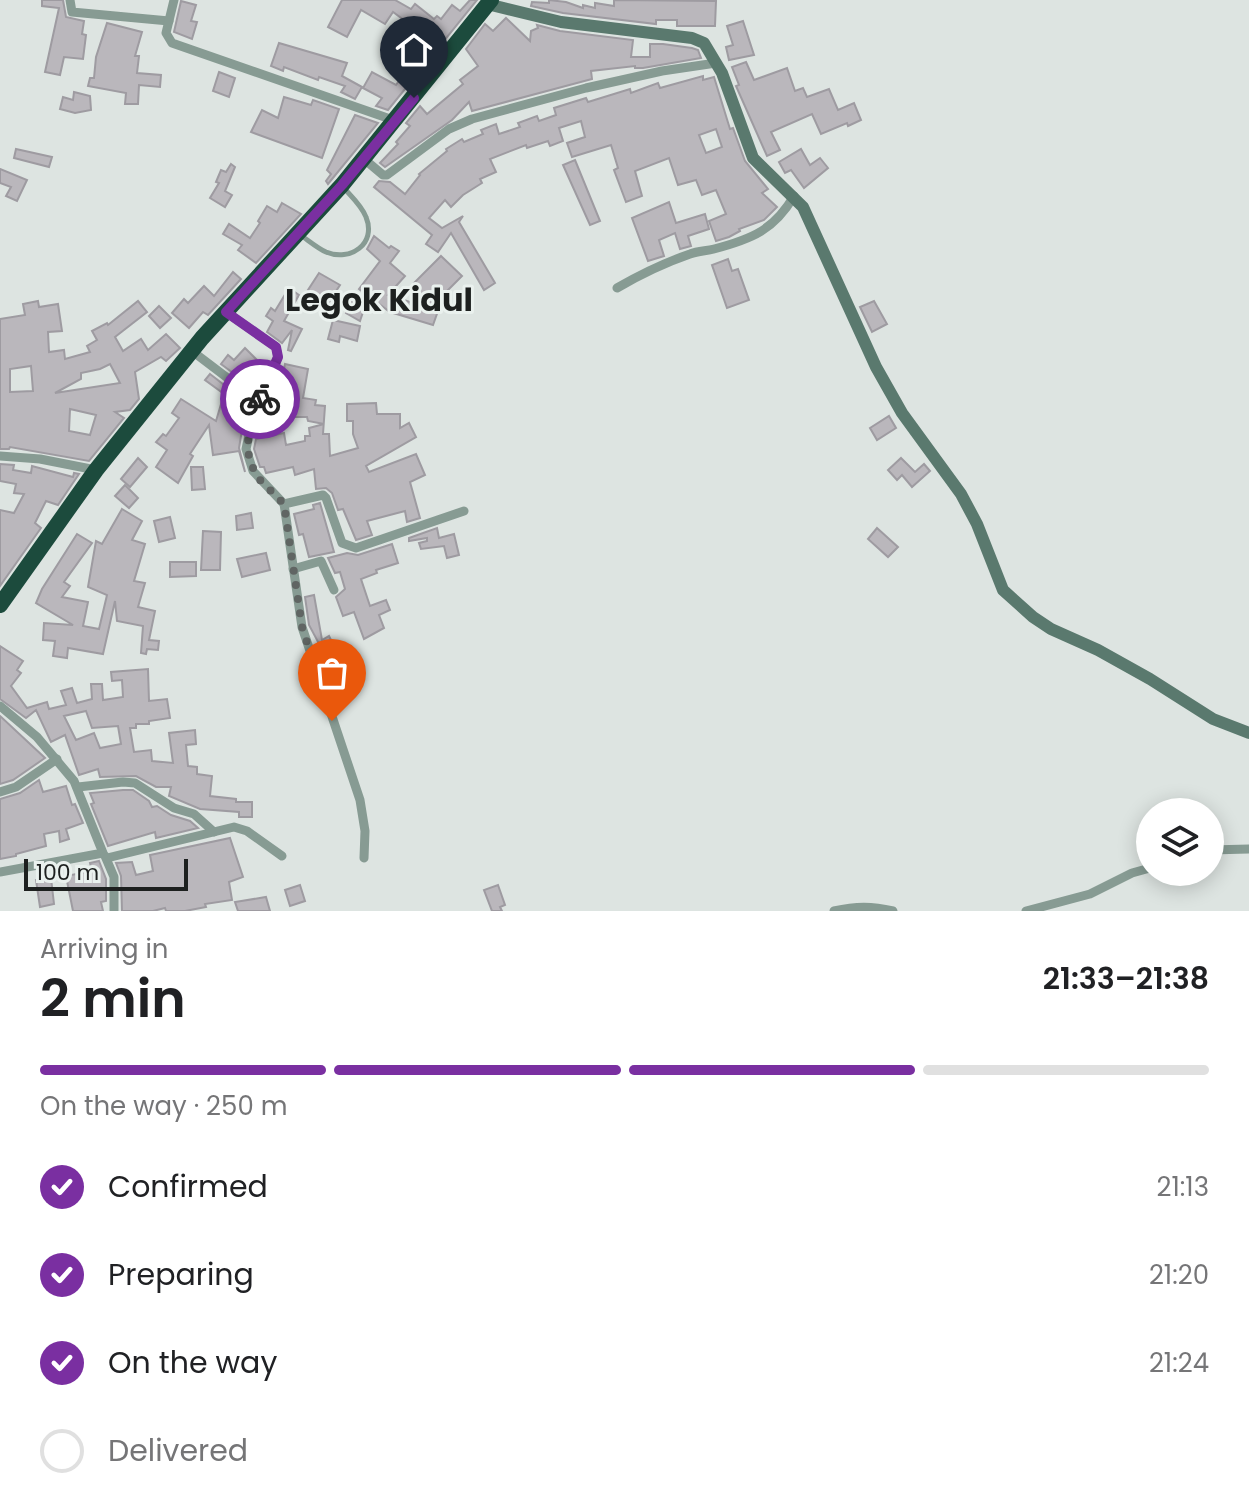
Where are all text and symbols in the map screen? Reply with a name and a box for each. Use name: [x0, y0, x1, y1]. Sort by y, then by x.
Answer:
pin: [380, 16, 448, 98]
icon: home: [392, 28, 436, 72]
district label: Legok Kidul: [285, 277, 473, 322]
courier: [220, 359, 300, 439]
icon: bike: [238, 377, 282, 421]
pin: [298, 639, 366, 721]
icon: bag: [310, 651, 354, 695]
map controls: [1136, 798, 1224, 886]
button: layers: [1136, 798, 1224, 886]
scale bar: [24, 855, 188, 891]
text: 100 m: [36, 857, 99, 888]
text: Arriving in: [40, 931, 169, 967]
text: 21:33–21:38: [1043, 957, 1209, 1000]
text: 2 min: [40, 962, 186, 1035]
text: On the way · 250 m: [40, 1088, 287, 1124]
icon: check: [40, 1165, 84, 1209]
text: Confirmed: [108, 1165, 268, 1208]
text: 21:13: [1157, 1169, 1209, 1205]
icon: check: [40, 1253, 84, 1297]
text: Preparing: [108, 1253, 254, 1296]
text: 21:20: [1149, 1257, 1209, 1293]
icon: check: [40, 1341, 84, 1385]
text: On the way: [108, 1341, 277, 1384]
text: 21:24: [1149, 1345, 1209, 1381]
text: Delivered: [108, 1429, 248, 1472]

